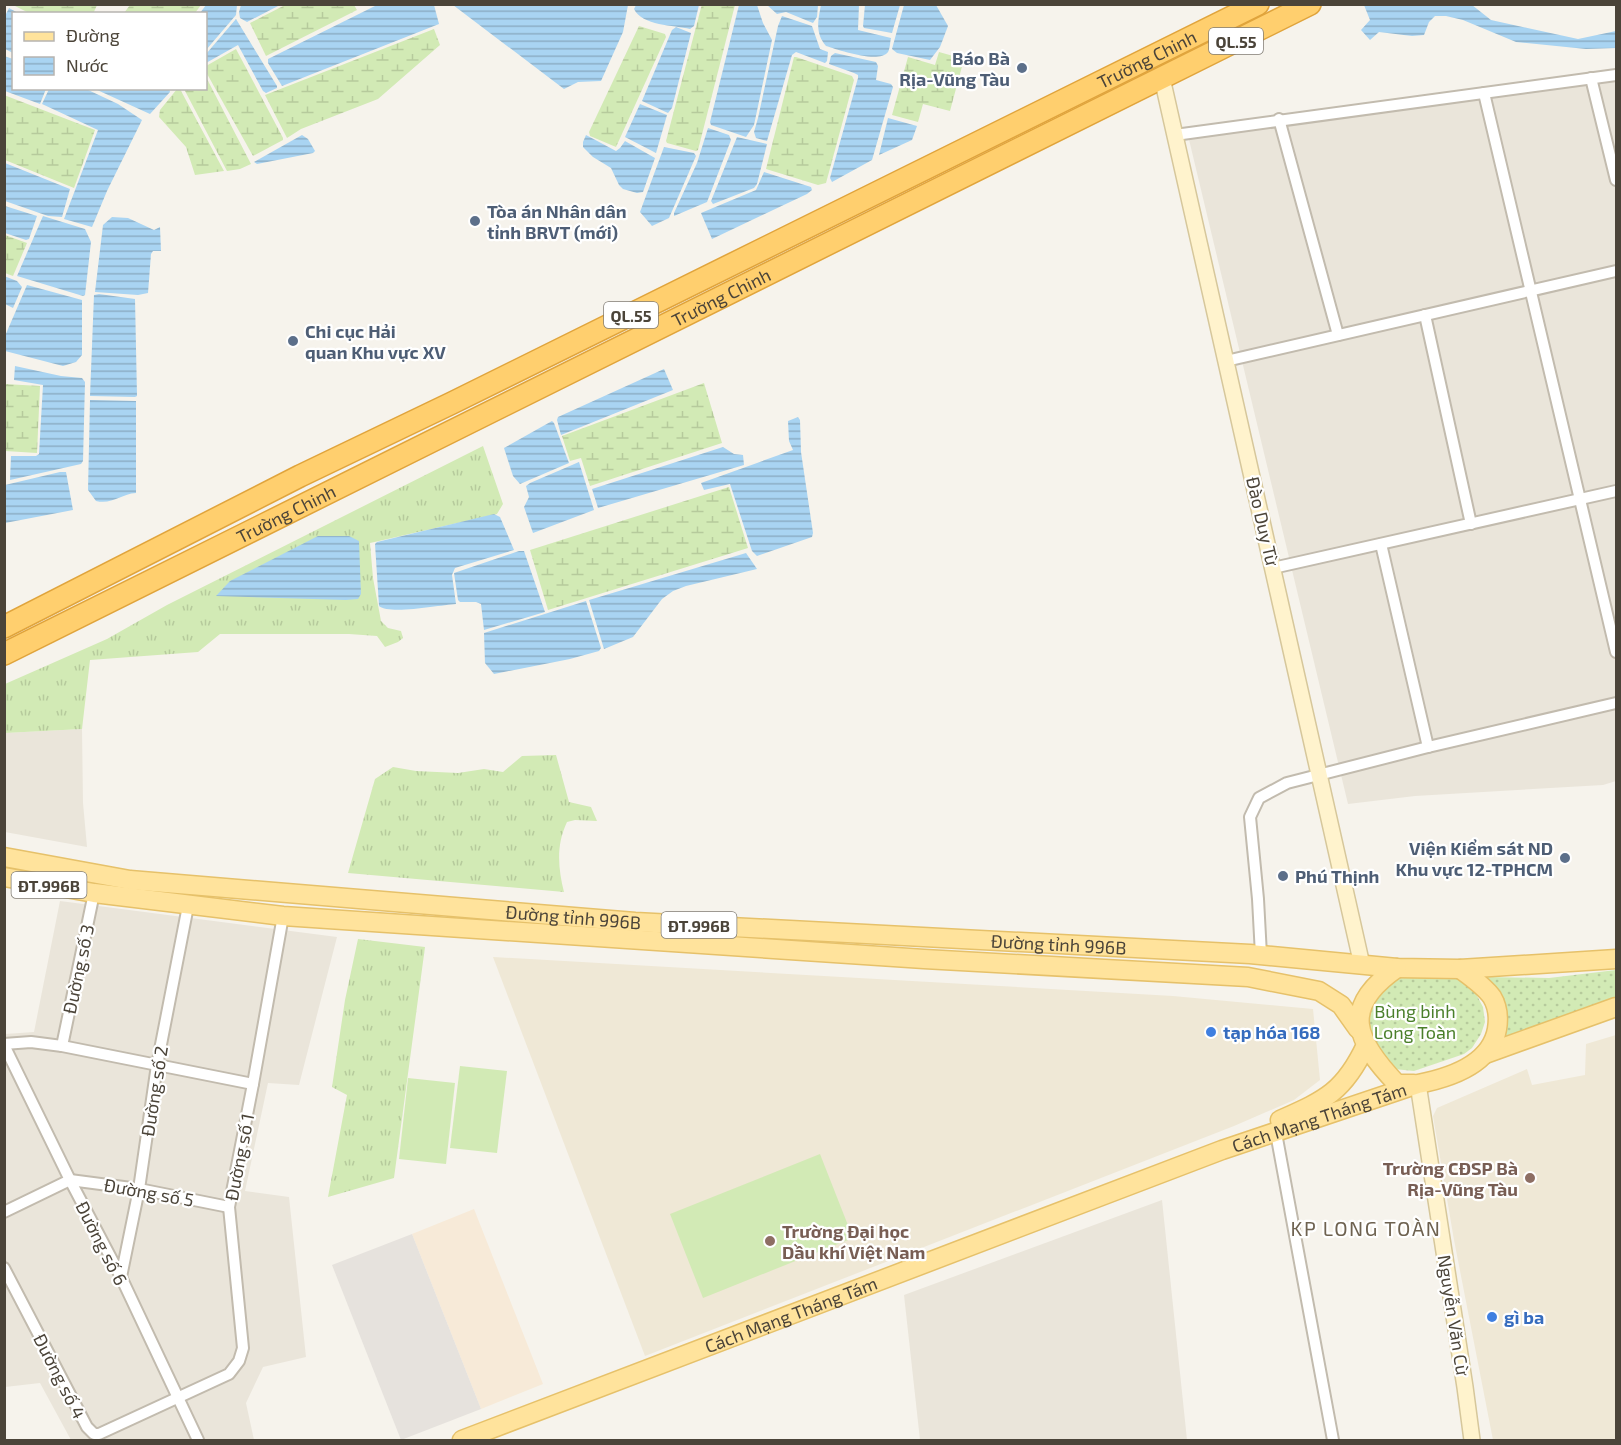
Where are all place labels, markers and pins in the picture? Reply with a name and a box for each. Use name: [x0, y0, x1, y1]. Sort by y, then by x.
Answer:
place label: Báo Bà Rịa-Vũng Tàu: [899, 47, 1010, 90]
marker: Báo Bà Rịa-Vũng Tàu: [1015, 61, 1029, 75]
place label: Tòa án Nhân dân tỉnh BRVT (mới): [487, 200, 626, 243]
marker: Tòa án Nhân dân tỉnh BRVT (mới): [468, 214, 482, 228]
place label: Chi cục Hải quan Khu vực XV: [305, 320, 446, 363]
marker: Chi cục Hải quan Khu vực XV: [286, 334, 300, 348]
place label: Viện Kiểm sát ND Khu vực 12-TPHCM: [1395, 837, 1553, 880]
marker: Viện Kiểm sát ND Khu vực 12-TPHCM: [1558, 851, 1572, 865]
place label: Phú Thịnh: [1295, 865, 1379, 887]
marker: Phú Thịnh: [1276, 869, 1290, 883]
place label: tạp hóa 168: [1223, 1021, 1321, 1043]
marker: tạp hóa 168: [1204, 1025, 1218, 1039]
place label: Trường CĐSP Bà Rịa-Vũng Tàu: [1383, 1157, 1518, 1200]
marker: Trường CĐSP Bà Rịa-Vũng Tàu: [1523, 1171, 1537, 1185]
place label: Trường Đại học Dầu khí Việt Nam: [782, 1220, 925, 1263]
marker: Trường Đại học Dầu khí Việt Nam: [763, 1234, 777, 1248]
place label: gì ba: [1504, 1306, 1544, 1328]
marker: gì ba: [1485, 1310, 1499, 1324]

